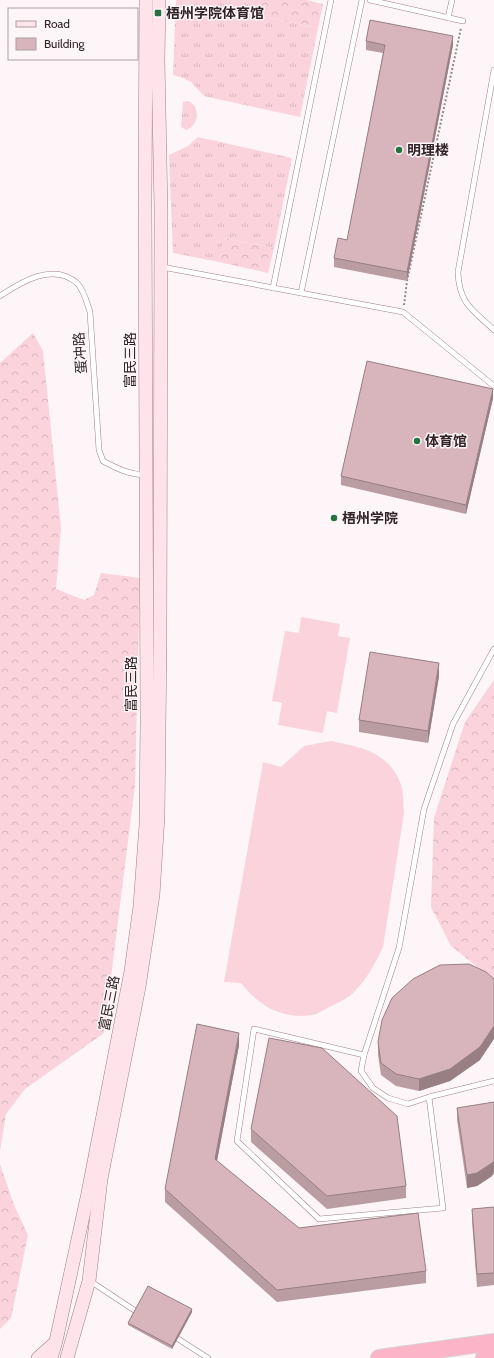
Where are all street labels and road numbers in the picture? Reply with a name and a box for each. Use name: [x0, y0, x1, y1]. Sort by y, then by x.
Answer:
street label: 蛋冲路: [70, 331, 90, 375]
street label: 富民三路: [121, 332, 139, 388]
street label: 富民三路: [122, 656, 140, 712]
street label: 富民三路: [95, 974, 123, 1032]

